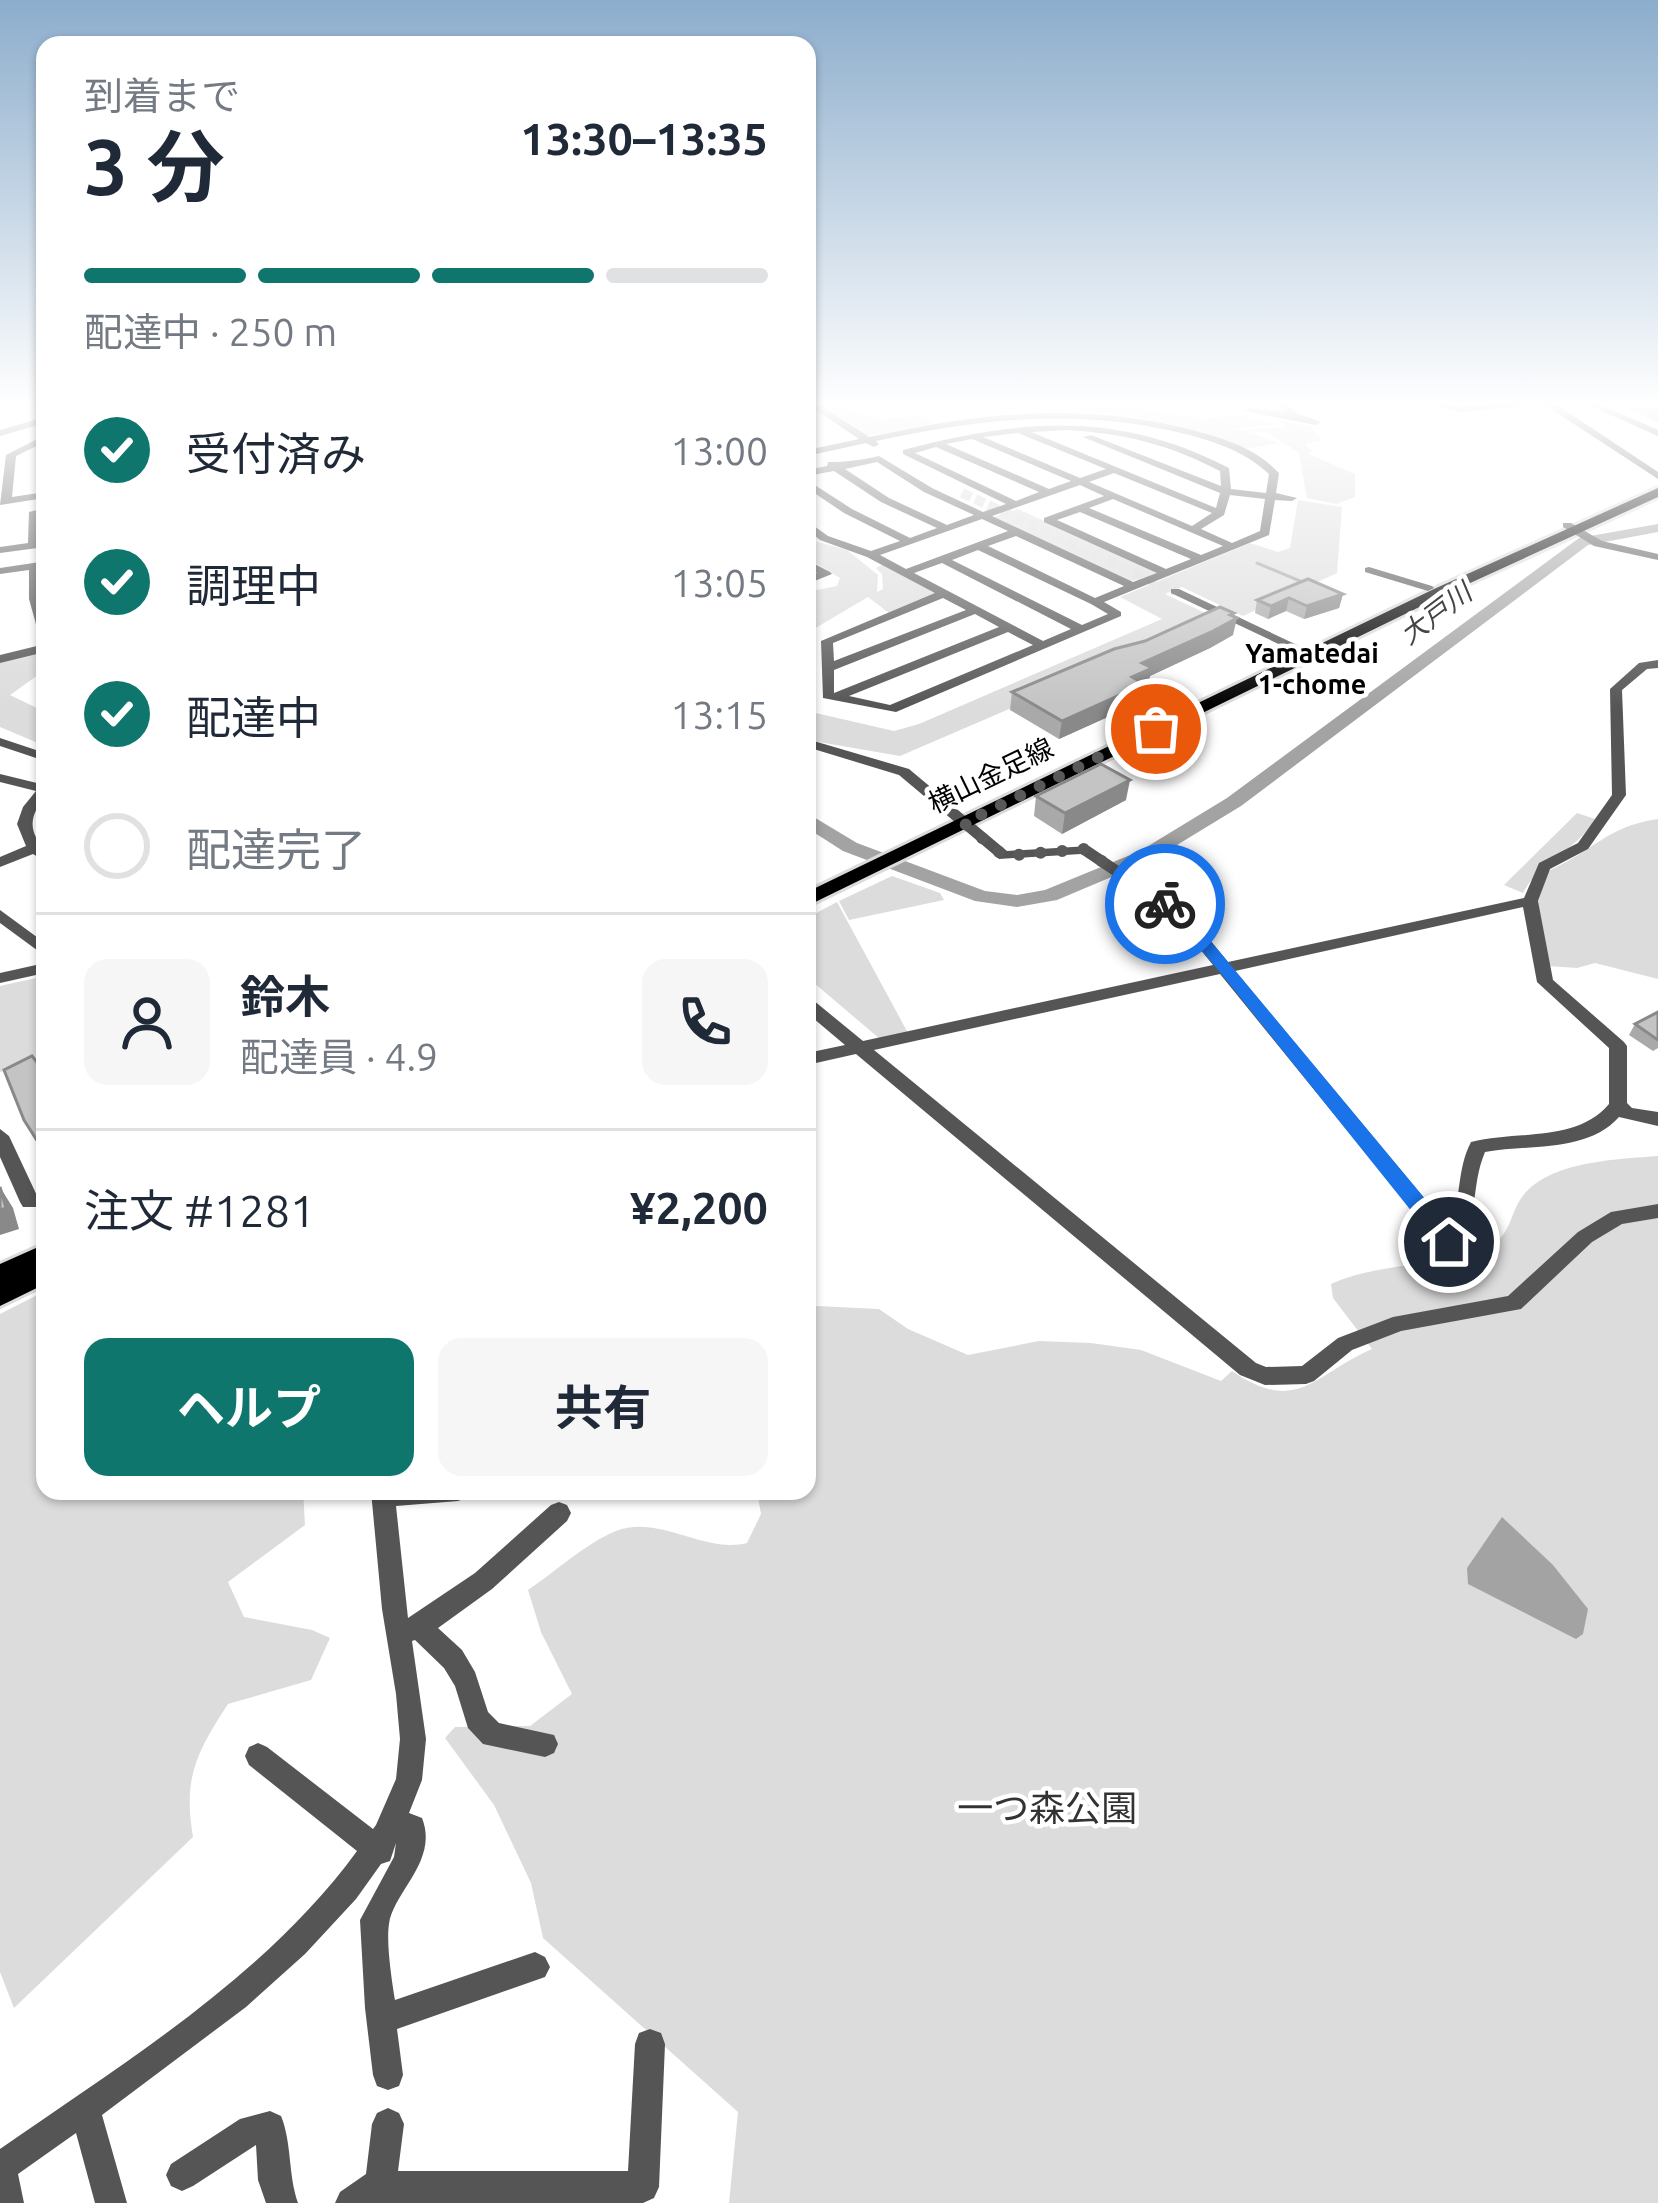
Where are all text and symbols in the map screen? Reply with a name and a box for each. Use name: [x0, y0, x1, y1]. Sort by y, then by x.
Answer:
text: 到着まで: [84, 74, 240, 117]
text: 13:30–13:35: [520, 113, 768, 164]
text: 3 分: [84, 122, 224, 210]
text: 配達中 · 250 m: [84, 310, 337, 353]
icon: check: [84, 417, 150, 483]
text: 受付済み: [186, 428, 366, 479]
text: 13:00: [670, 429, 768, 472]
icon: check: [84, 549, 150, 615]
text: 調理中: [186, 560, 321, 611]
text: 13:05: [670, 561, 768, 604]
water label: 大戸川: [1394, 575, 1479, 650]
district label: Yamatedai 1-chome: [1245, 638, 1379, 699]
pin: [1105, 678, 1207, 780]
icon: check: [84, 681, 150, 747]
text: 配達中: [186, 692, 321, 743]
text: 13:15: [670, 693, 768, 736]
icon: bag: [1123, 696, 1189, 762]
street label: 横山金足線: [923, 732, 1058, 818]
text: 配達完了: [186, 824, 366, 875]
courier: [1105, 844, 1225, 964]
icon: bike: [1132, 871, 1198, 937]
button: person: [84, 959, 210, 1085]
button: phone: [642, 959, 768, 1085]
text: 鈴木: [240, 971, 330, 1022]
text: 配達員 · 4.9: [240, 1035, 438, 1078]
text: ¥2,200: [630, 1182, 768, 1233]
text: 注文 #1281: [84, 1185, 315, 1236]
pin: [1398, 1191, 1500, 1293]
icon: home: [1416, 1209, 1482, 1275]
button: ヘルプ: [84, 1338, 414, 1476]
button: 共有: [438, 1338, 768, 1476]
park label: 一つ森公園: [957, 1787, 1137, 1828]

